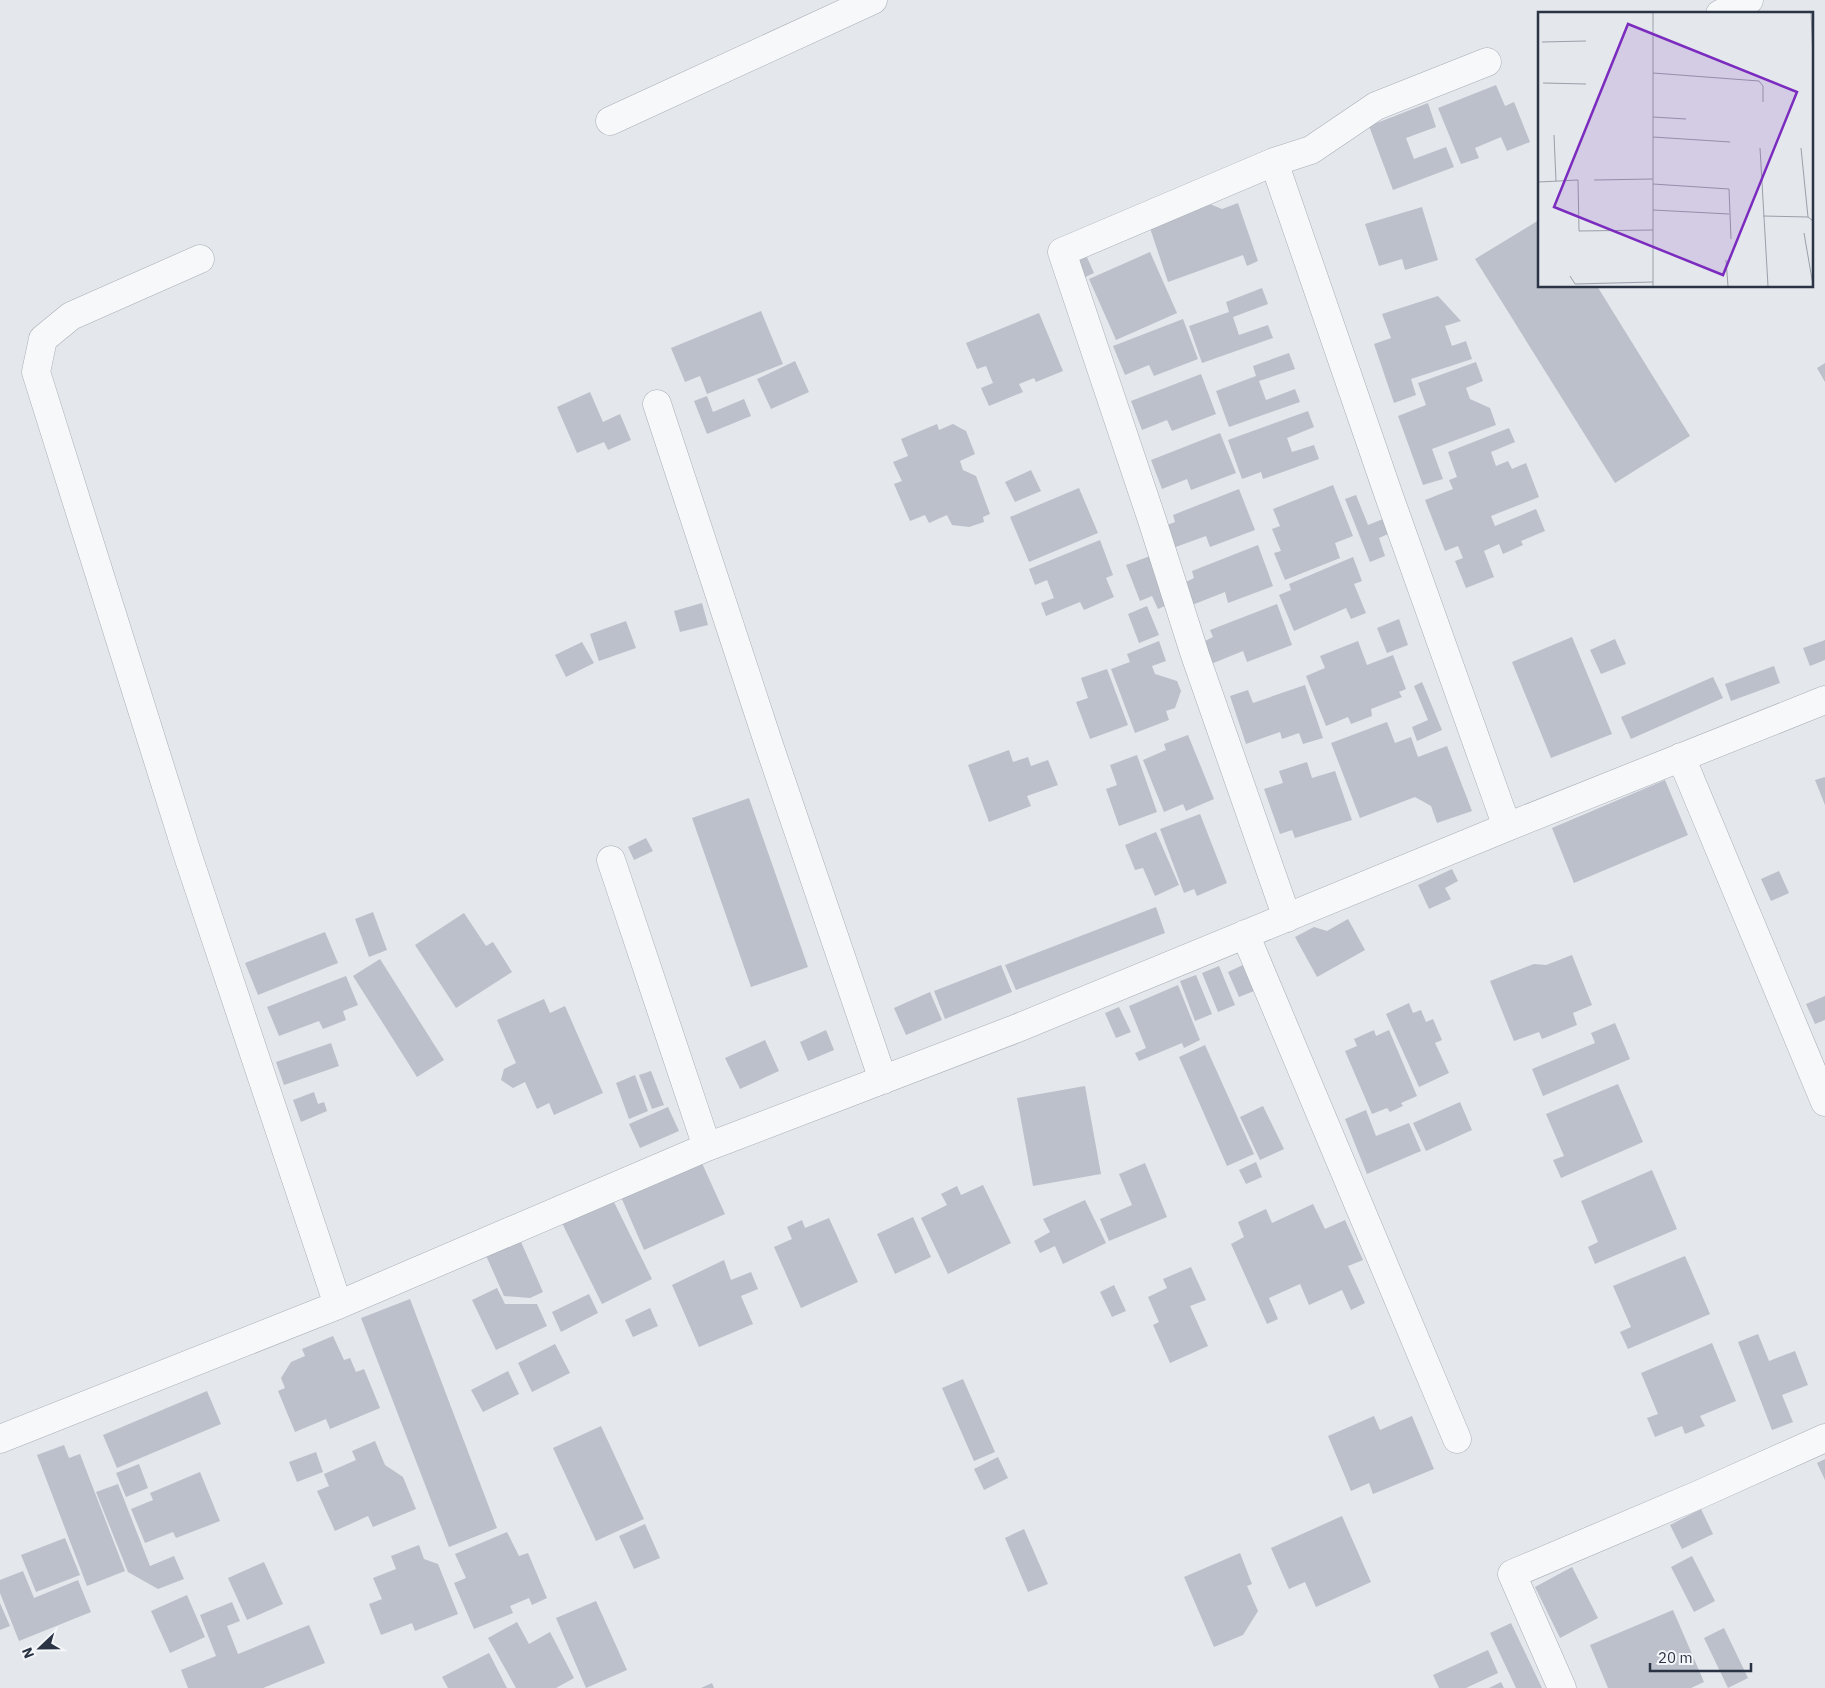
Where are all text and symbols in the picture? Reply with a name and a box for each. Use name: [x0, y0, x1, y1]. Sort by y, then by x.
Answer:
inset map: [1538, 12, 1812, 288]
north arrow: [15, 1623, 65, 1673]
scale bar: [1650, 1640, 1751, 1672]
text: N: [18, 1645, 38, 1661]
text: 20 m: [1658, 1648, 1693, 1667]

